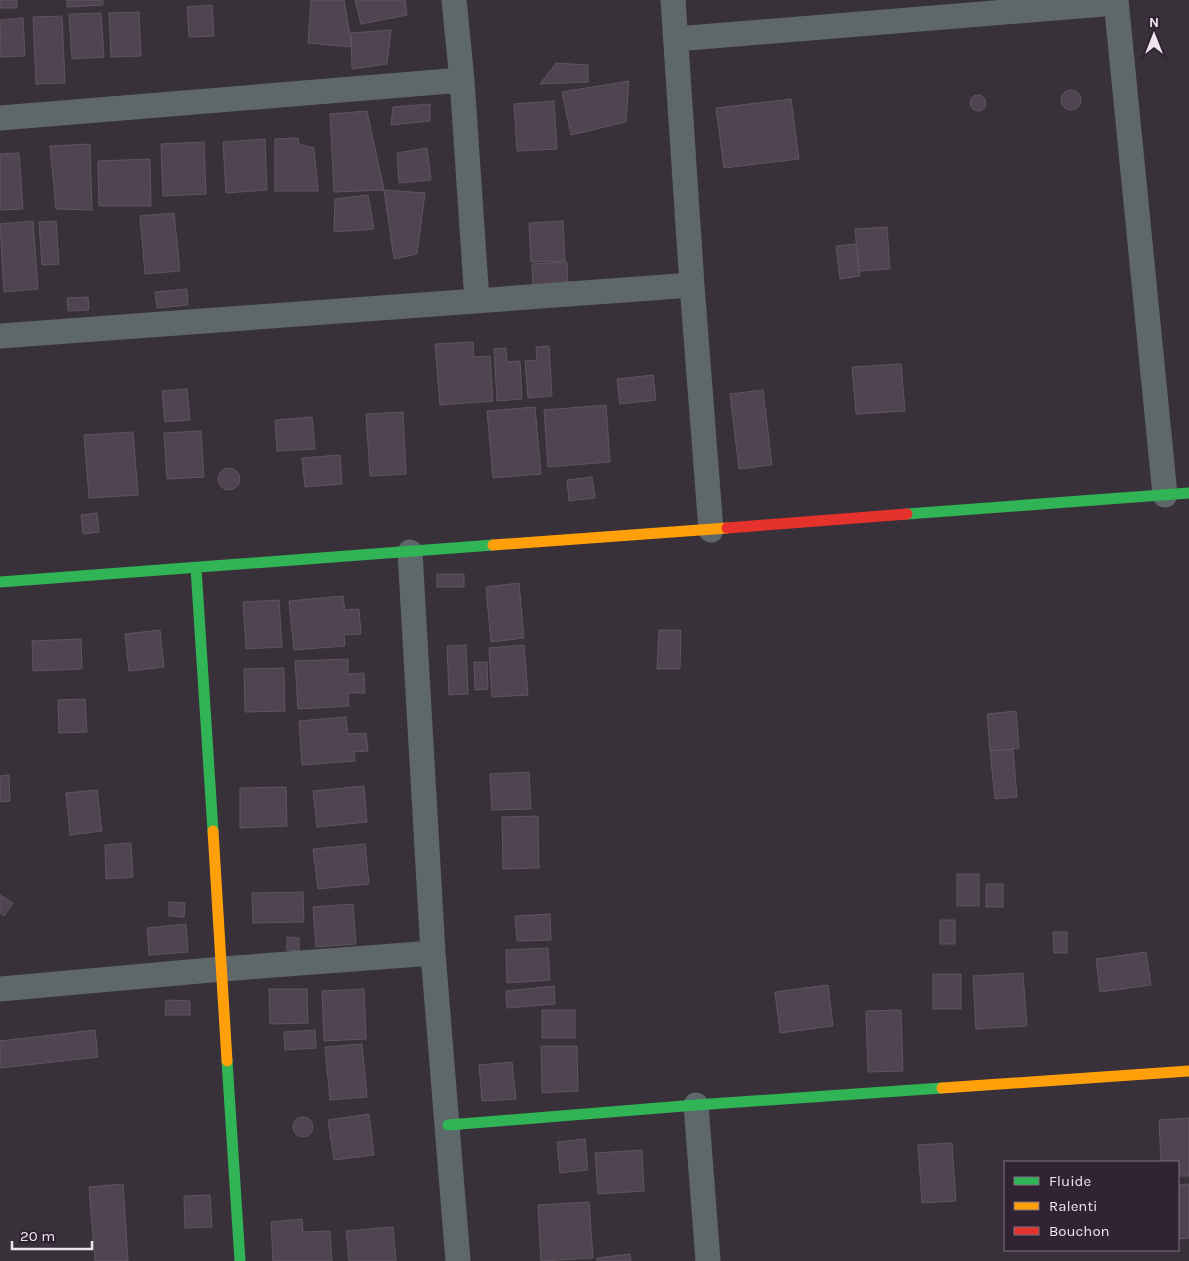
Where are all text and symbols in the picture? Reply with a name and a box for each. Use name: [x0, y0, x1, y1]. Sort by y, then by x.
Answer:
north arrow: [1129, 10, 1179, 60]
text: N: [1149, 14, 1159, 31]
legend: [1004, 1161, 1179, 1251]
text: Fluide: [1049, 1172, 1091, 1190]
text: Ralenti: [1049, 1197, 1098, 1215]
scale bar: [12, 1218, 92, 1250]
text: Bouchon: [1049, 1222, 1110, 1240]
text: 20 m: [20, 1227, 55, 1245]

